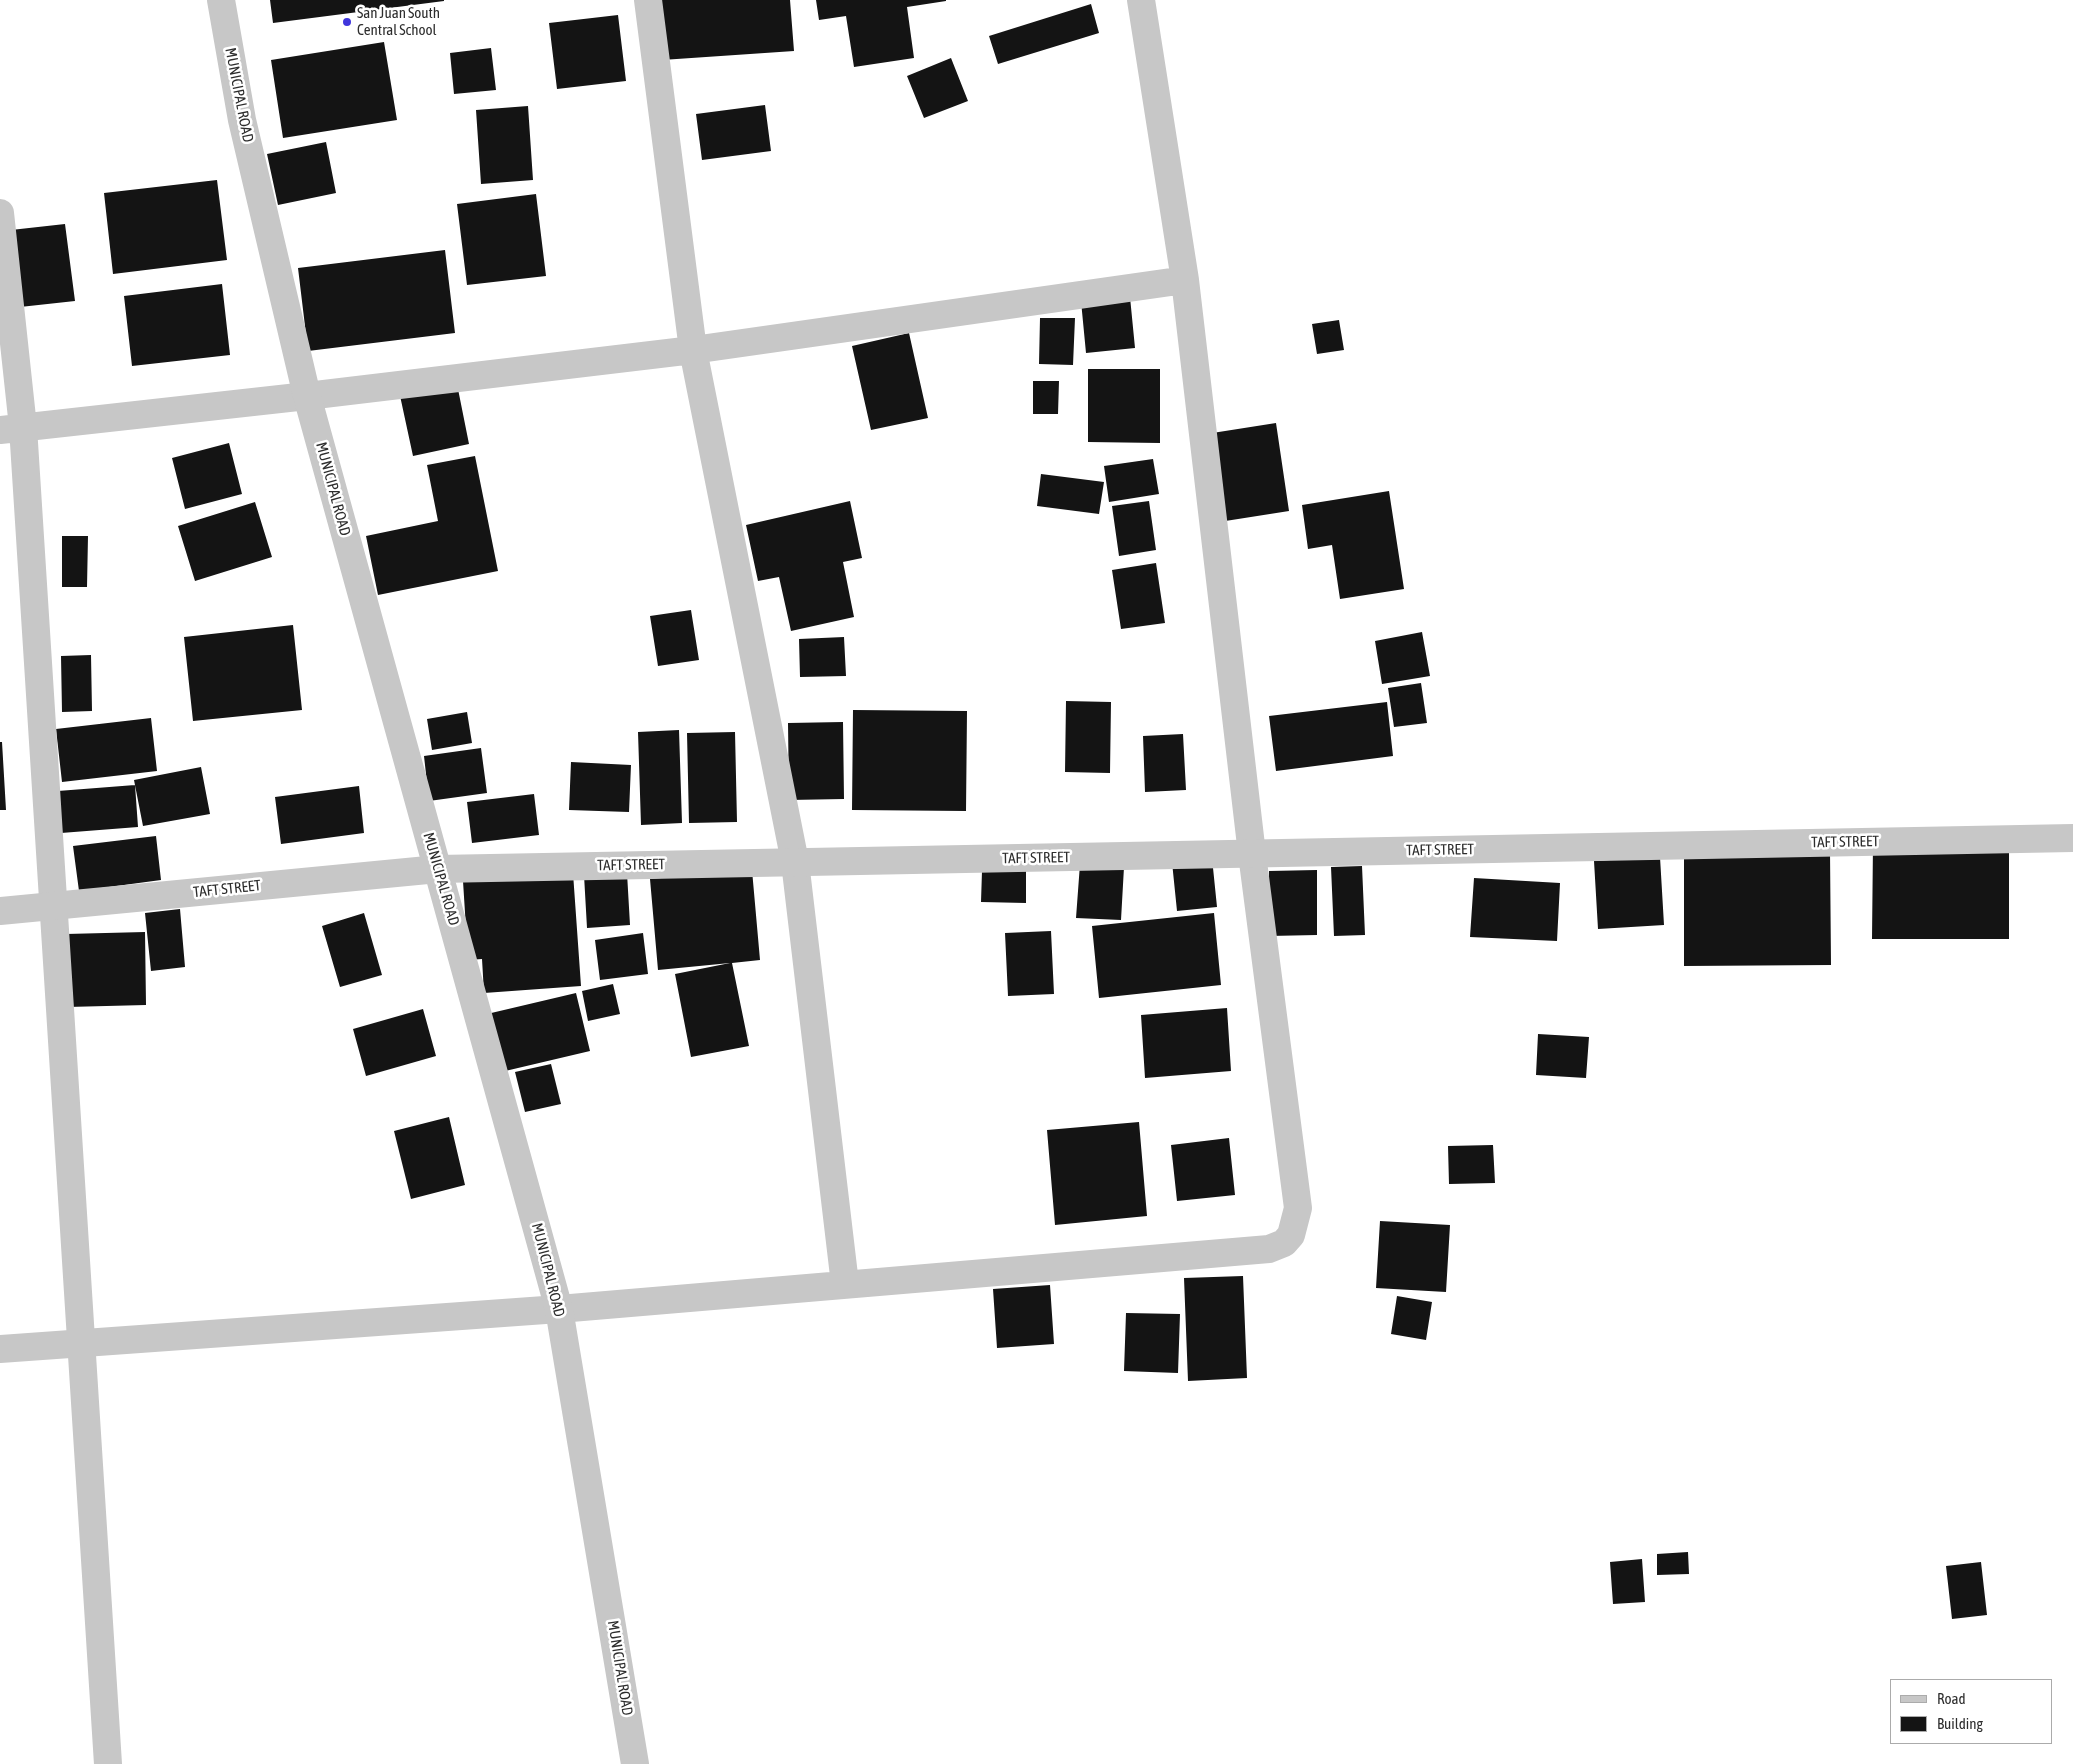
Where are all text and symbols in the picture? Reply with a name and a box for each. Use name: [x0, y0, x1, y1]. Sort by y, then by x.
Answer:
place label: San Juan South Central School: [357, 4, 440, 39]
marker: San Juan South Central School: [341, 16, 353, 28]
street label: MUNICIPAL ROAD: [221, 46, 257, 144]
street label: MUNICIPAL ROAD: [312, 440, 354, 538]
street label: MUNICIPAL ROAD: [419, 830, 463, 928]
street label: TAFT STREET: [1811, 832, 1879, 852]
street label: TAFT STREET: [1406, 840, 1474, 860]
street label: TAFT STREET: [1002, 848, 1070, 868]
street label: TAFT STREET: [597, 855, 665, 875]
street label: TAFT STREET: [192, 877, 262, 901]
street label: MUNICIPAL ROAD: [528, 1221, 568, 1319]
street label: MUNICIPAL ROAD: [604, 1619, 636, 1717]
legend: [1890, 1679, 2053, 1744]
text: Road: [1937, 1690, 1966, 1707]
text: Building: [1937, 1715, 1983, 1732]

